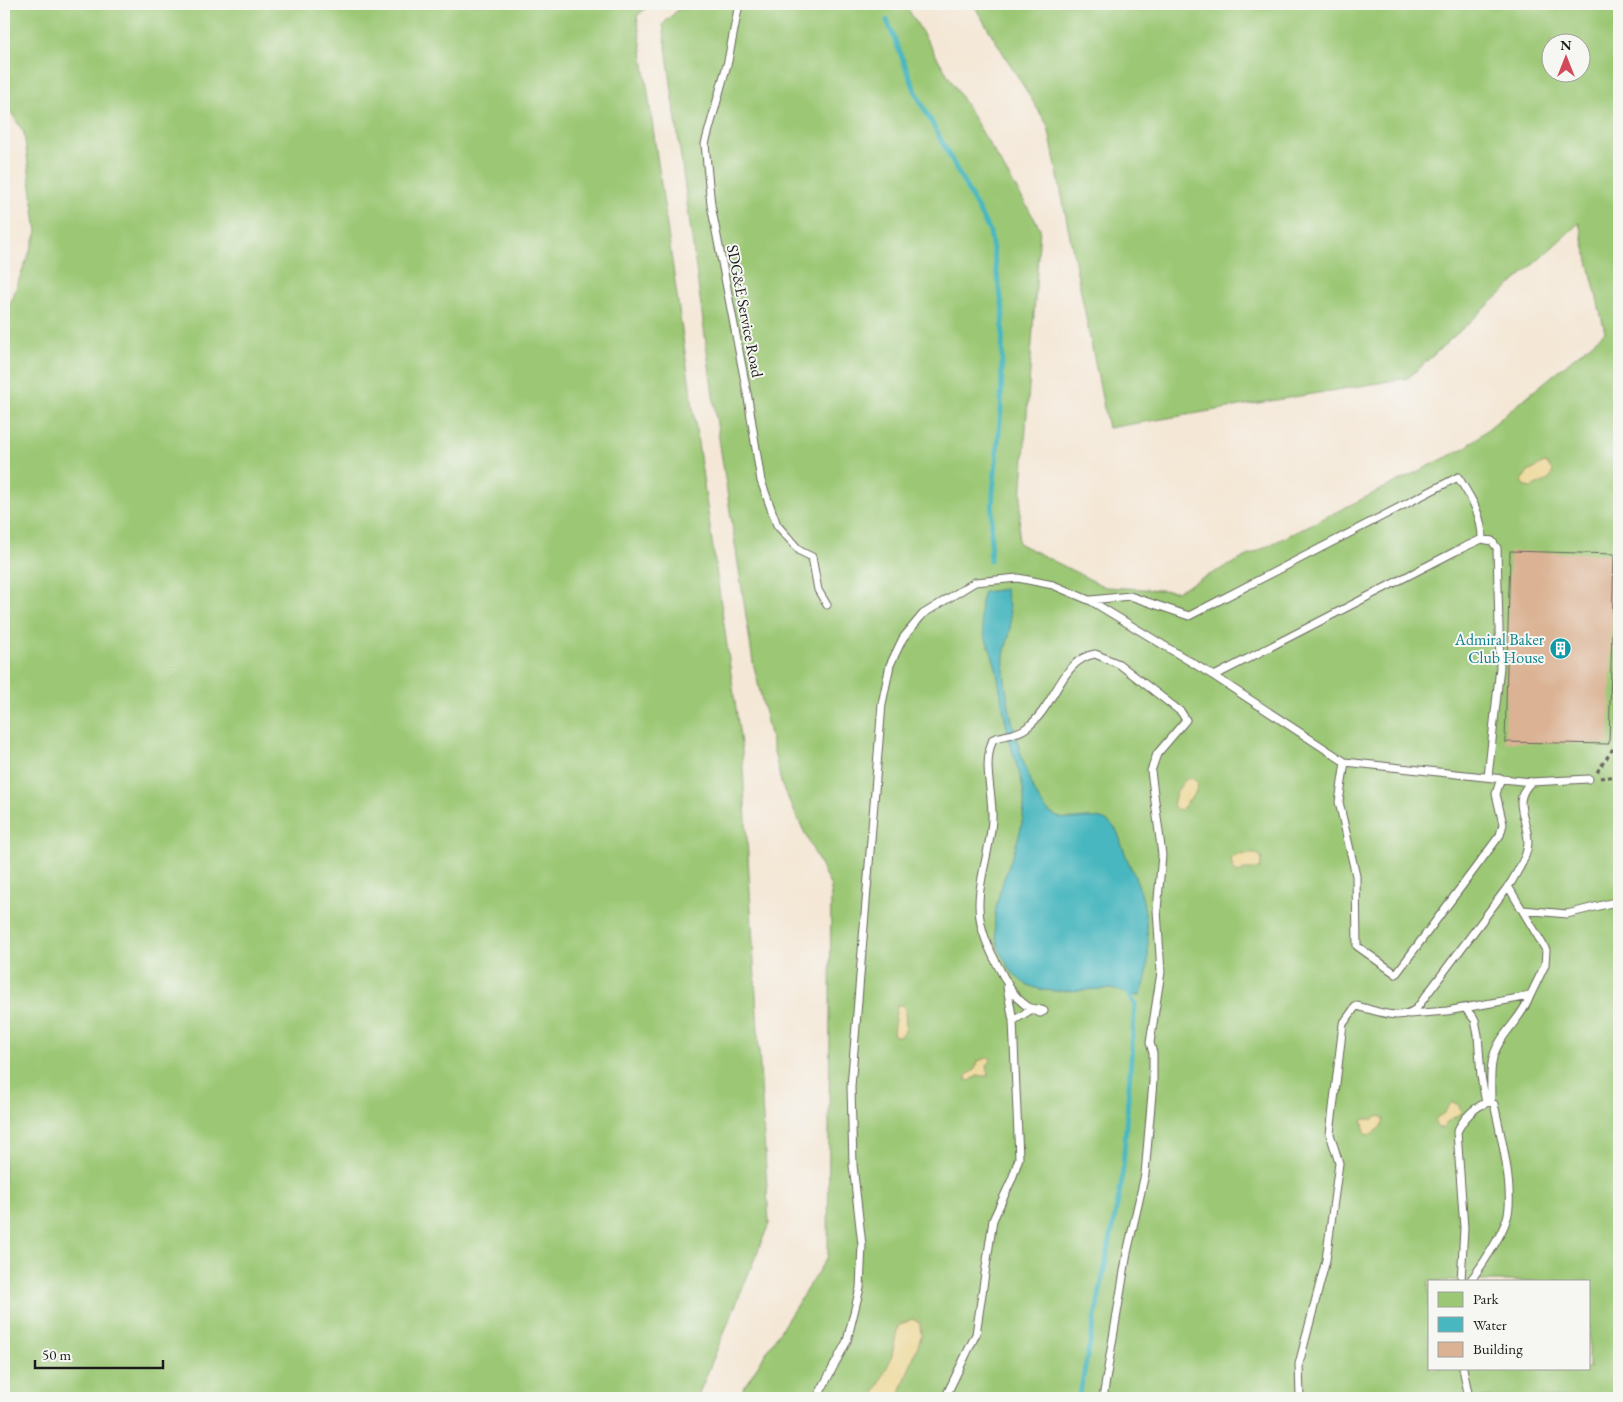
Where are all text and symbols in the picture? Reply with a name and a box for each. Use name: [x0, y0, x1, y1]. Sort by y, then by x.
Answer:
north arrow: [1540, 32, 1590, 82]
text: N: [1560, 36, 1572, 54]
street label: SDG&E Service Road: [722, 243, 768, 380]
place label: Admiral Baker Club House: [1454, 629, 1545, 668]
building icon: Admiral Baker Club House: [1548, 636, 1572, 660]
legend: [1428, 1280, 1590, 1370]
text: Park: [1473, 1289, 1500, 1308]
text: Water: [1473, 1315, 1507, 1334]
scale bar: [35, 1337, 162, 1369]
text: Building: [1473, 1339, 1523, 1358]
text: 50 m: [42, 1345, 71, 1364]

